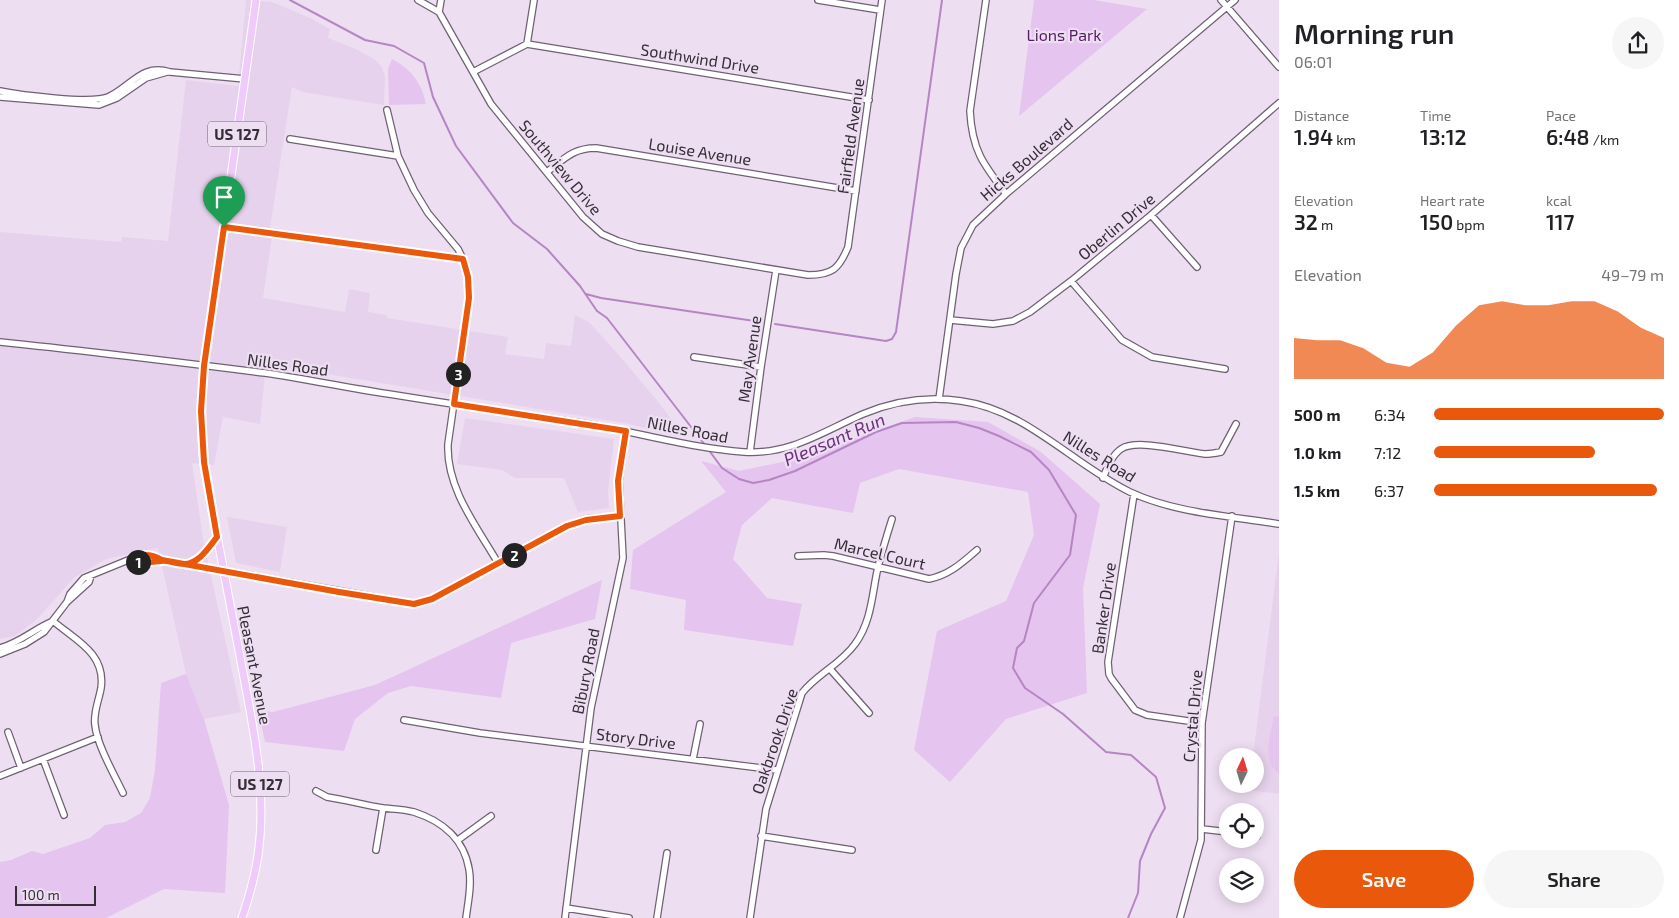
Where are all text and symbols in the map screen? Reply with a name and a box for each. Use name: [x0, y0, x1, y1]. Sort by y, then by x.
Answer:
text: Morning run: [1294, 16, 1454, 50]
button: share: [1612, 17, 1664, 69]
park label: Lions Park: [1027, 25, 1102, 44]
street label: Southwind Drive: [639, 39, 761, 77]
text: 06:01: [1294, 52, 1333, 71]
street label: Fairfield Avenue: [832, 77, 868, 195]
text: Distance: [1294, 107, 1349, 124]
text: Time: [1420, 107, 1451, 124]
text: Pace: [1546, 107, 1576, 124]
street label: Hicks Boulevard: [976, 114, 1076, 204]
street label: Southview Drive: [516, 116, 606, 218]
road number: US 127: [208, 122, 266, 146]
text: 1.94: [1294, 124, 1333, 149]
text: 13:12: [1420, 124, 1467, 149]
text: 6:48: [1546, 124, 1590, 149]
text: km: [1333, 131, 1356, 148]
text: /km: [1590, 131, 1619, 148]
street label: Louise Avenue: [647, 133, 753, 169]
pin: [203, 176, 245, 227]
icon: arrive: [210, 183, 238, 211]
street label: Oberlin Drive: [1074, 188, 1158, 264]
text: Elevation: [1294, 192, 1353, 209]
text: Heart rate: [1420, 192, 1485, 209]
text: kcal: [1546, 192, 1572, 209]
text: 32: [1294, 209, 1318, 234]
text: 150: [1420, 209, 1453, 234]
text: 117: [1546, 209, 1575, 234]
text: m: [1318, 216, 1333, 233]
text: bpm: [1453, 216, 1485, 233]
text: Elevation: [1294, 265, 1362, 284]
text: 49–79 m: [1601, 265, 1664, 284]
street label: May Avenue: [733, 314, 765, 404]
street label: Nilles Road: [246, 349, 330, 379]
pin: 3: [446, 362, 470, 386]
text: 3: [455, 366, 462, 383]
text: 500 m: [1294, 405, 1341, 424]
text: 6:34: [1374, 405, 1406, 424]
water label: Pleasant Run: [780, 408, 888, 470]
street label: Nilles Road: [646, 412, 730, 446]
street label: Nilles Road: [1060, 426, 1140, 486]
text: 1.0 km: [1294, 443, 1341, 462]
text: 7:12: [1374, 443, 1401, 462]
text: 1.5 km: [1294, 481, 1340, 500]
text: 6:37: [1374, 481, 1404, 500]
street label: Marcel Court: [833, 533, 927, 573]
pin: 2: [502, 542, 526, 568]
text: 2: [510, 547, 519, 564]
pin: 1: [126, 550, 150, 574]
text: 1: [135, 554, 142, 571]
street label: Banker Drive: [1087, 561, 1119, 655]
street label: Pleasant Avenue: [234, 604, 276, 726]
street label: Bibury Road: [567, 626, 603, 716]
street label: Crystal Drive: [1178, 669, 1206, 763]
street label: Oakbrook Drive: [747, 686, 801, 796]
street label: Story Drive: [595, 724, 677, 752]
north arrow: [1219, 748, 1264, 792]
map controls: [1219, 748, 1264, 903]
road number: US 127: [231, 772, 289, 796]
button: locate: [1219, 803, 1264, 848]
button: Save: [1294, 850, 1474, 908]
button: Share: [1484, 850, 1664, 908]
button: layers: [1219, 858, 1264, 903]
scale bar: [15, 883, 96, 906]
text: 100 m: [22, 886, 60, 903]

